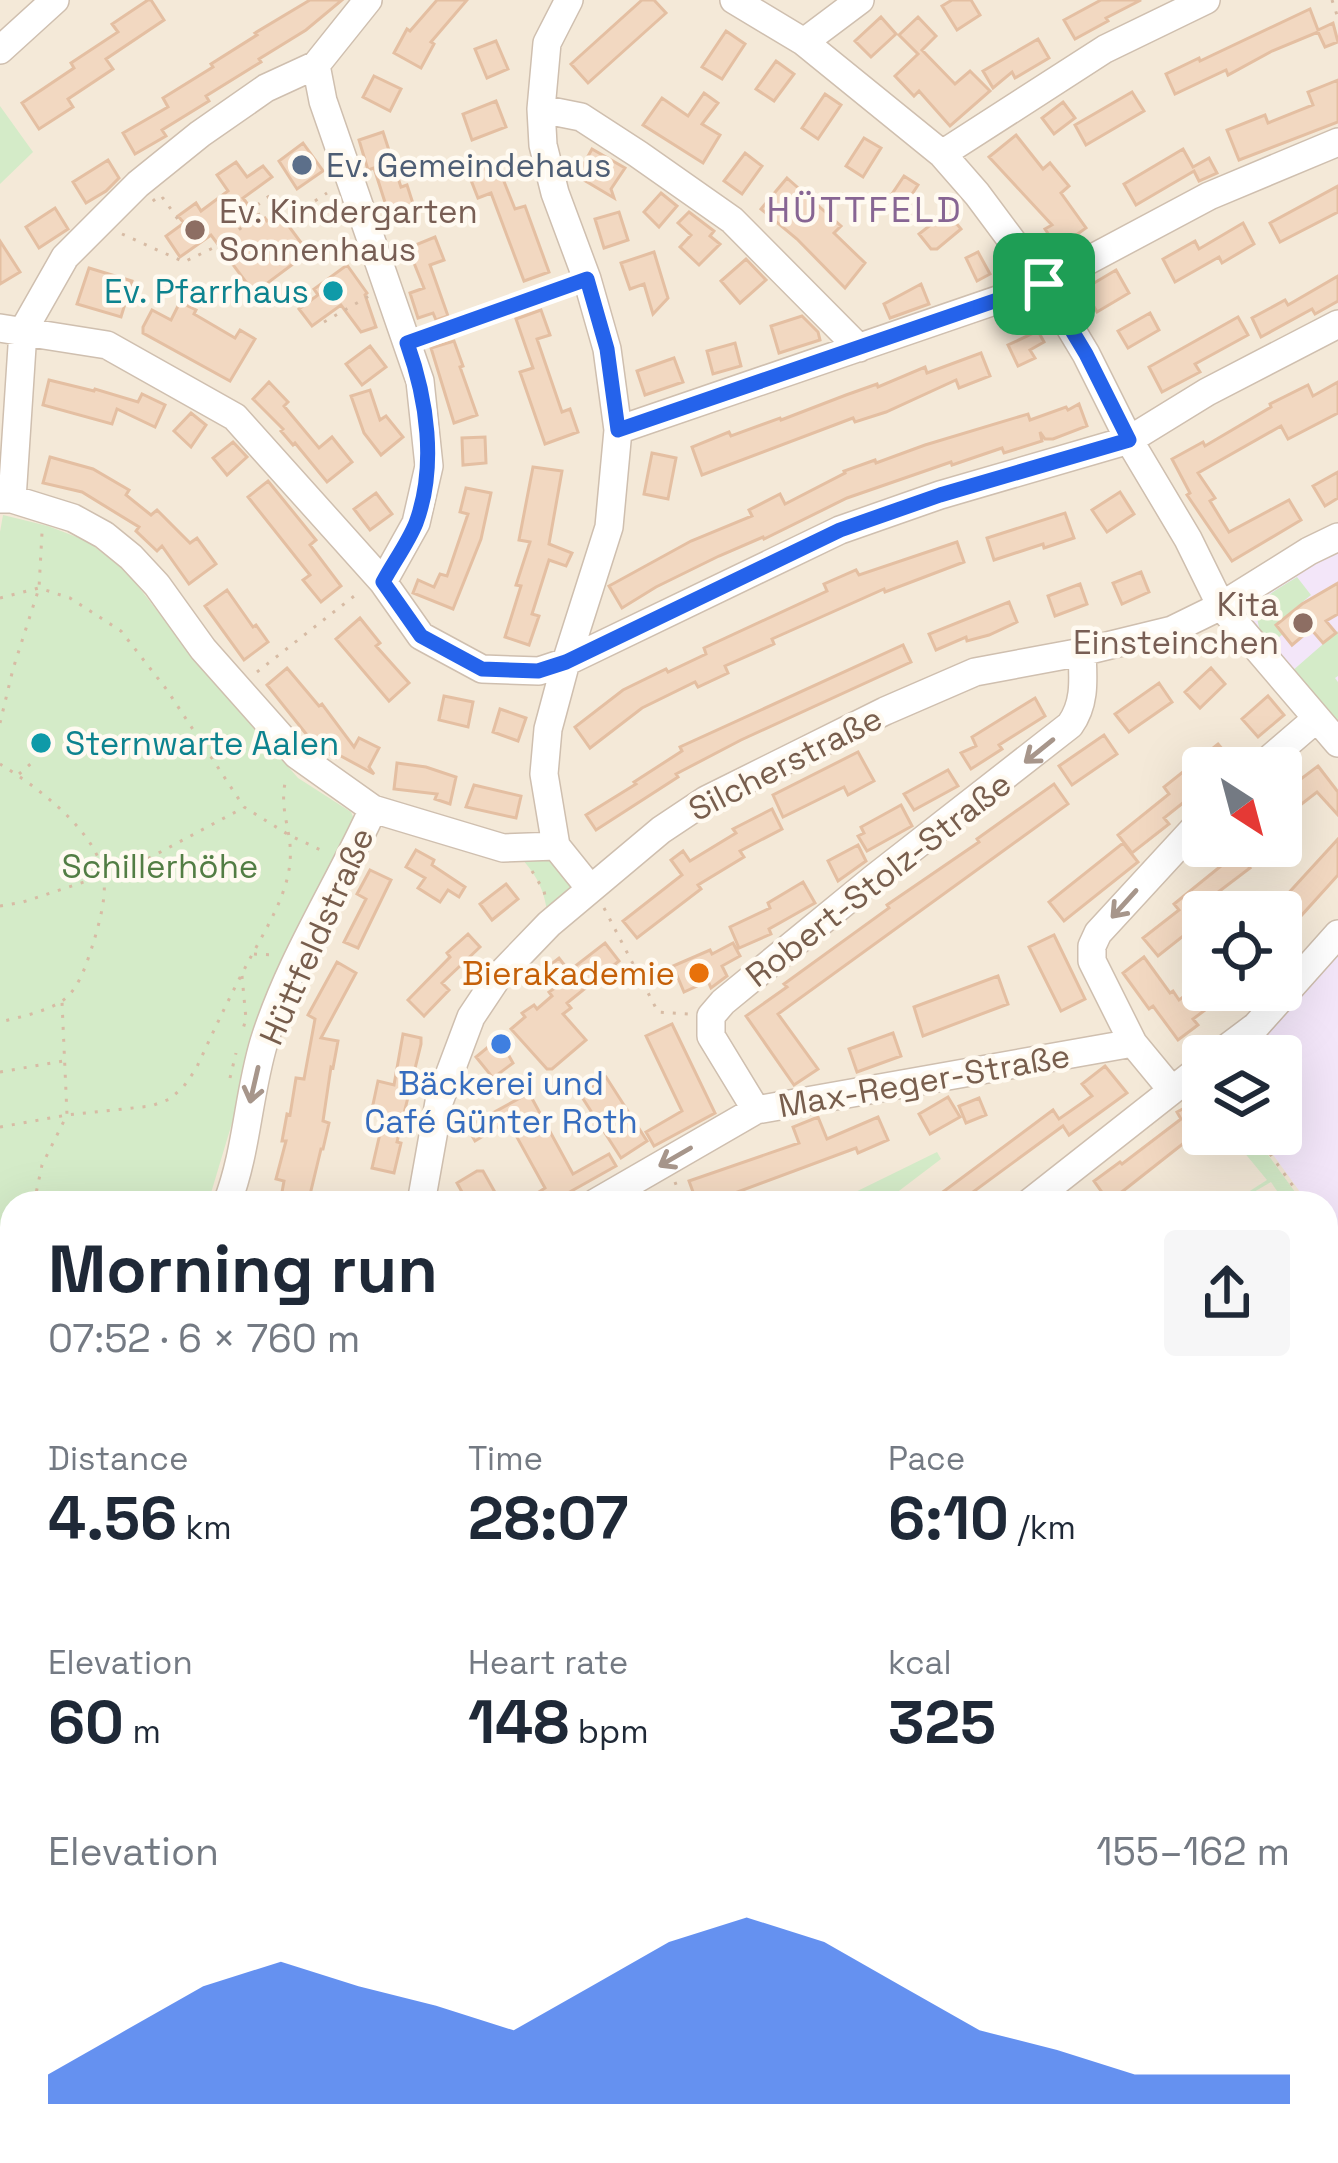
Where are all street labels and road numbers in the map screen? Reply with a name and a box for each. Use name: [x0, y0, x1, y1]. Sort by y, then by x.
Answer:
street label: Silcherstraße: [682, 697, 889, 831]
street label: Robert-Stolz-Straße: [738, 763, 1020, 996]
street label: Hüttfeldstraße: [250, 821, 384, 1052]
street label: Max-Reger-Straße: [775, 1035, 1073, 1127]

